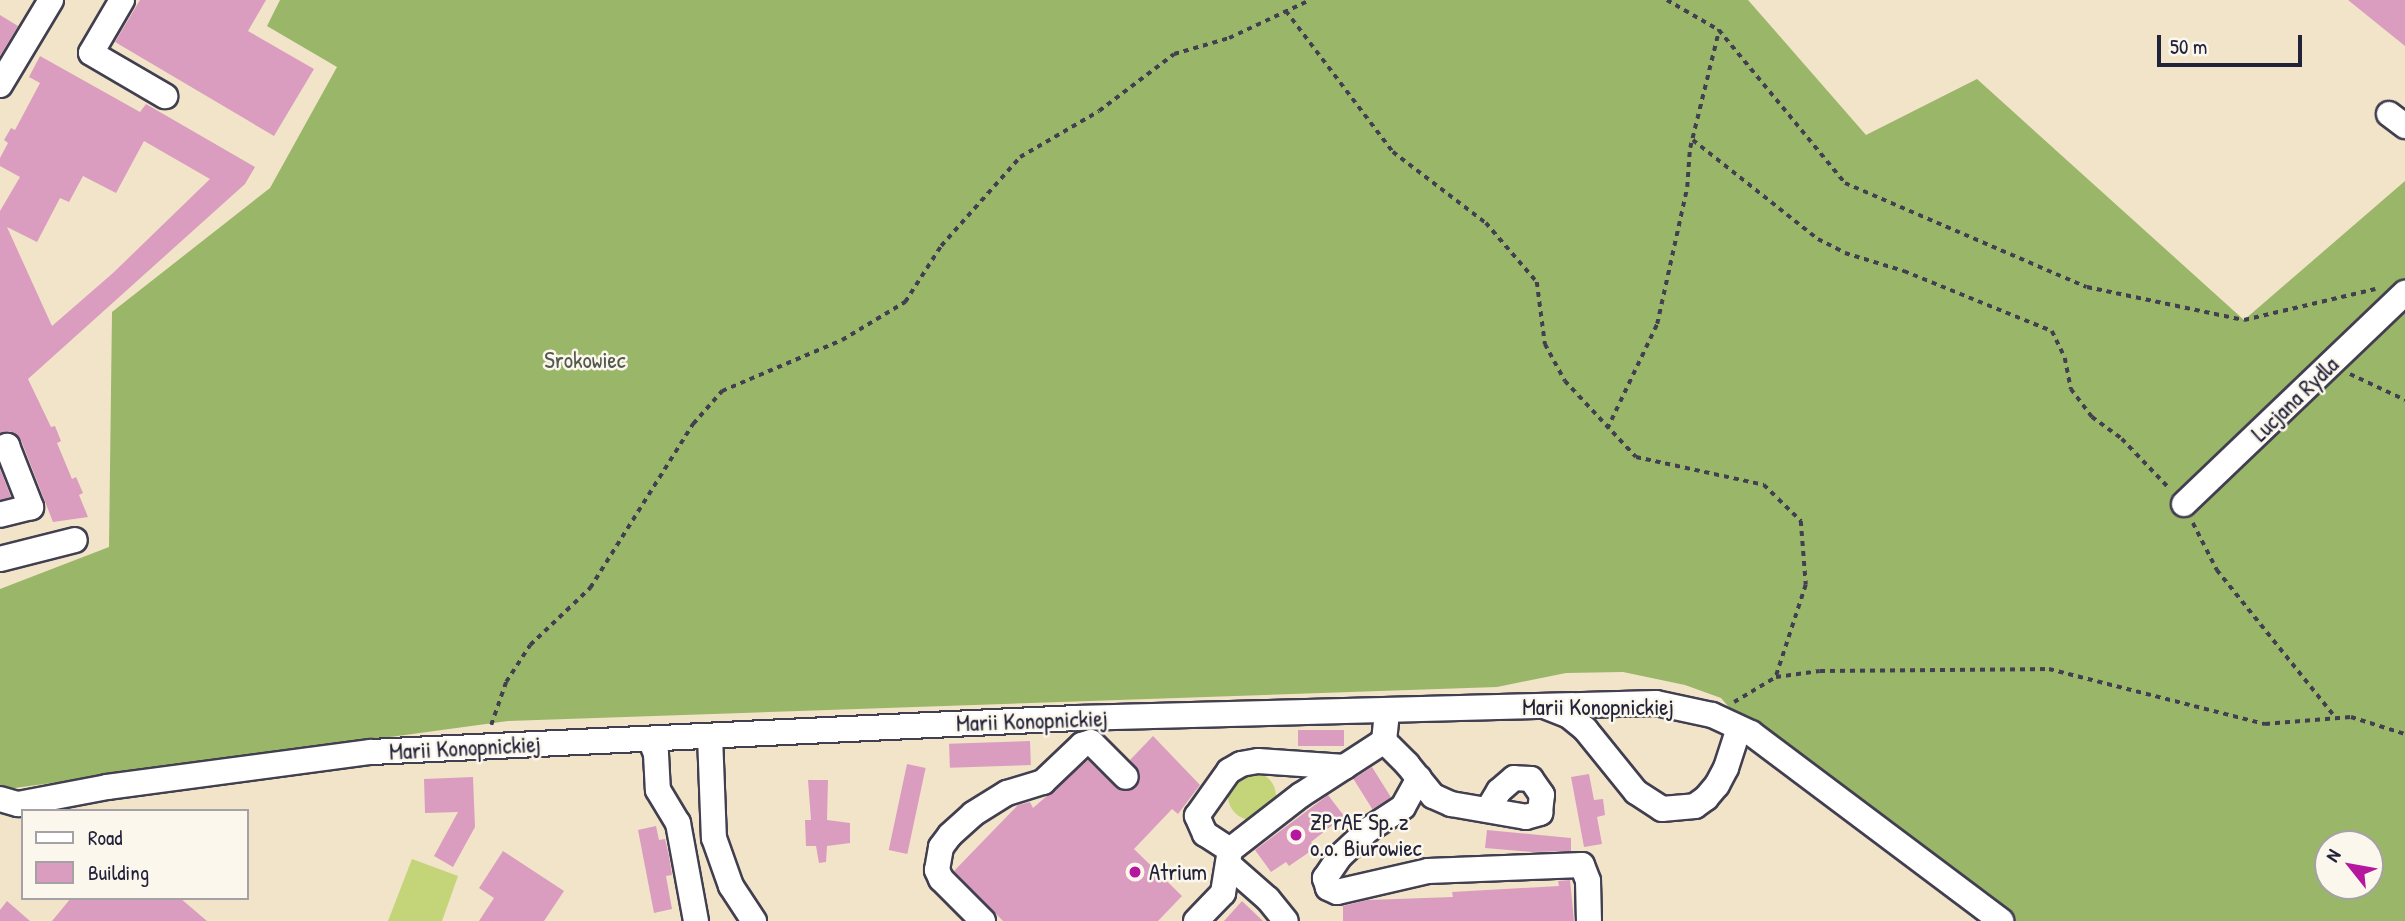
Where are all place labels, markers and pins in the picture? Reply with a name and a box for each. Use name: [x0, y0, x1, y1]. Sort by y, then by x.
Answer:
place label: ZPrAE Sp. z o.o. Biurowiec: [1310, 808, 1422, 862]
marker: ZPrAE Sp. z o.o. Biurowiec: [1288, 827, 1304, 843]
place label: Atrium: [1149, 858, 1207, 886]
marker: Atrium: [1127, 864, 1143, 880]

